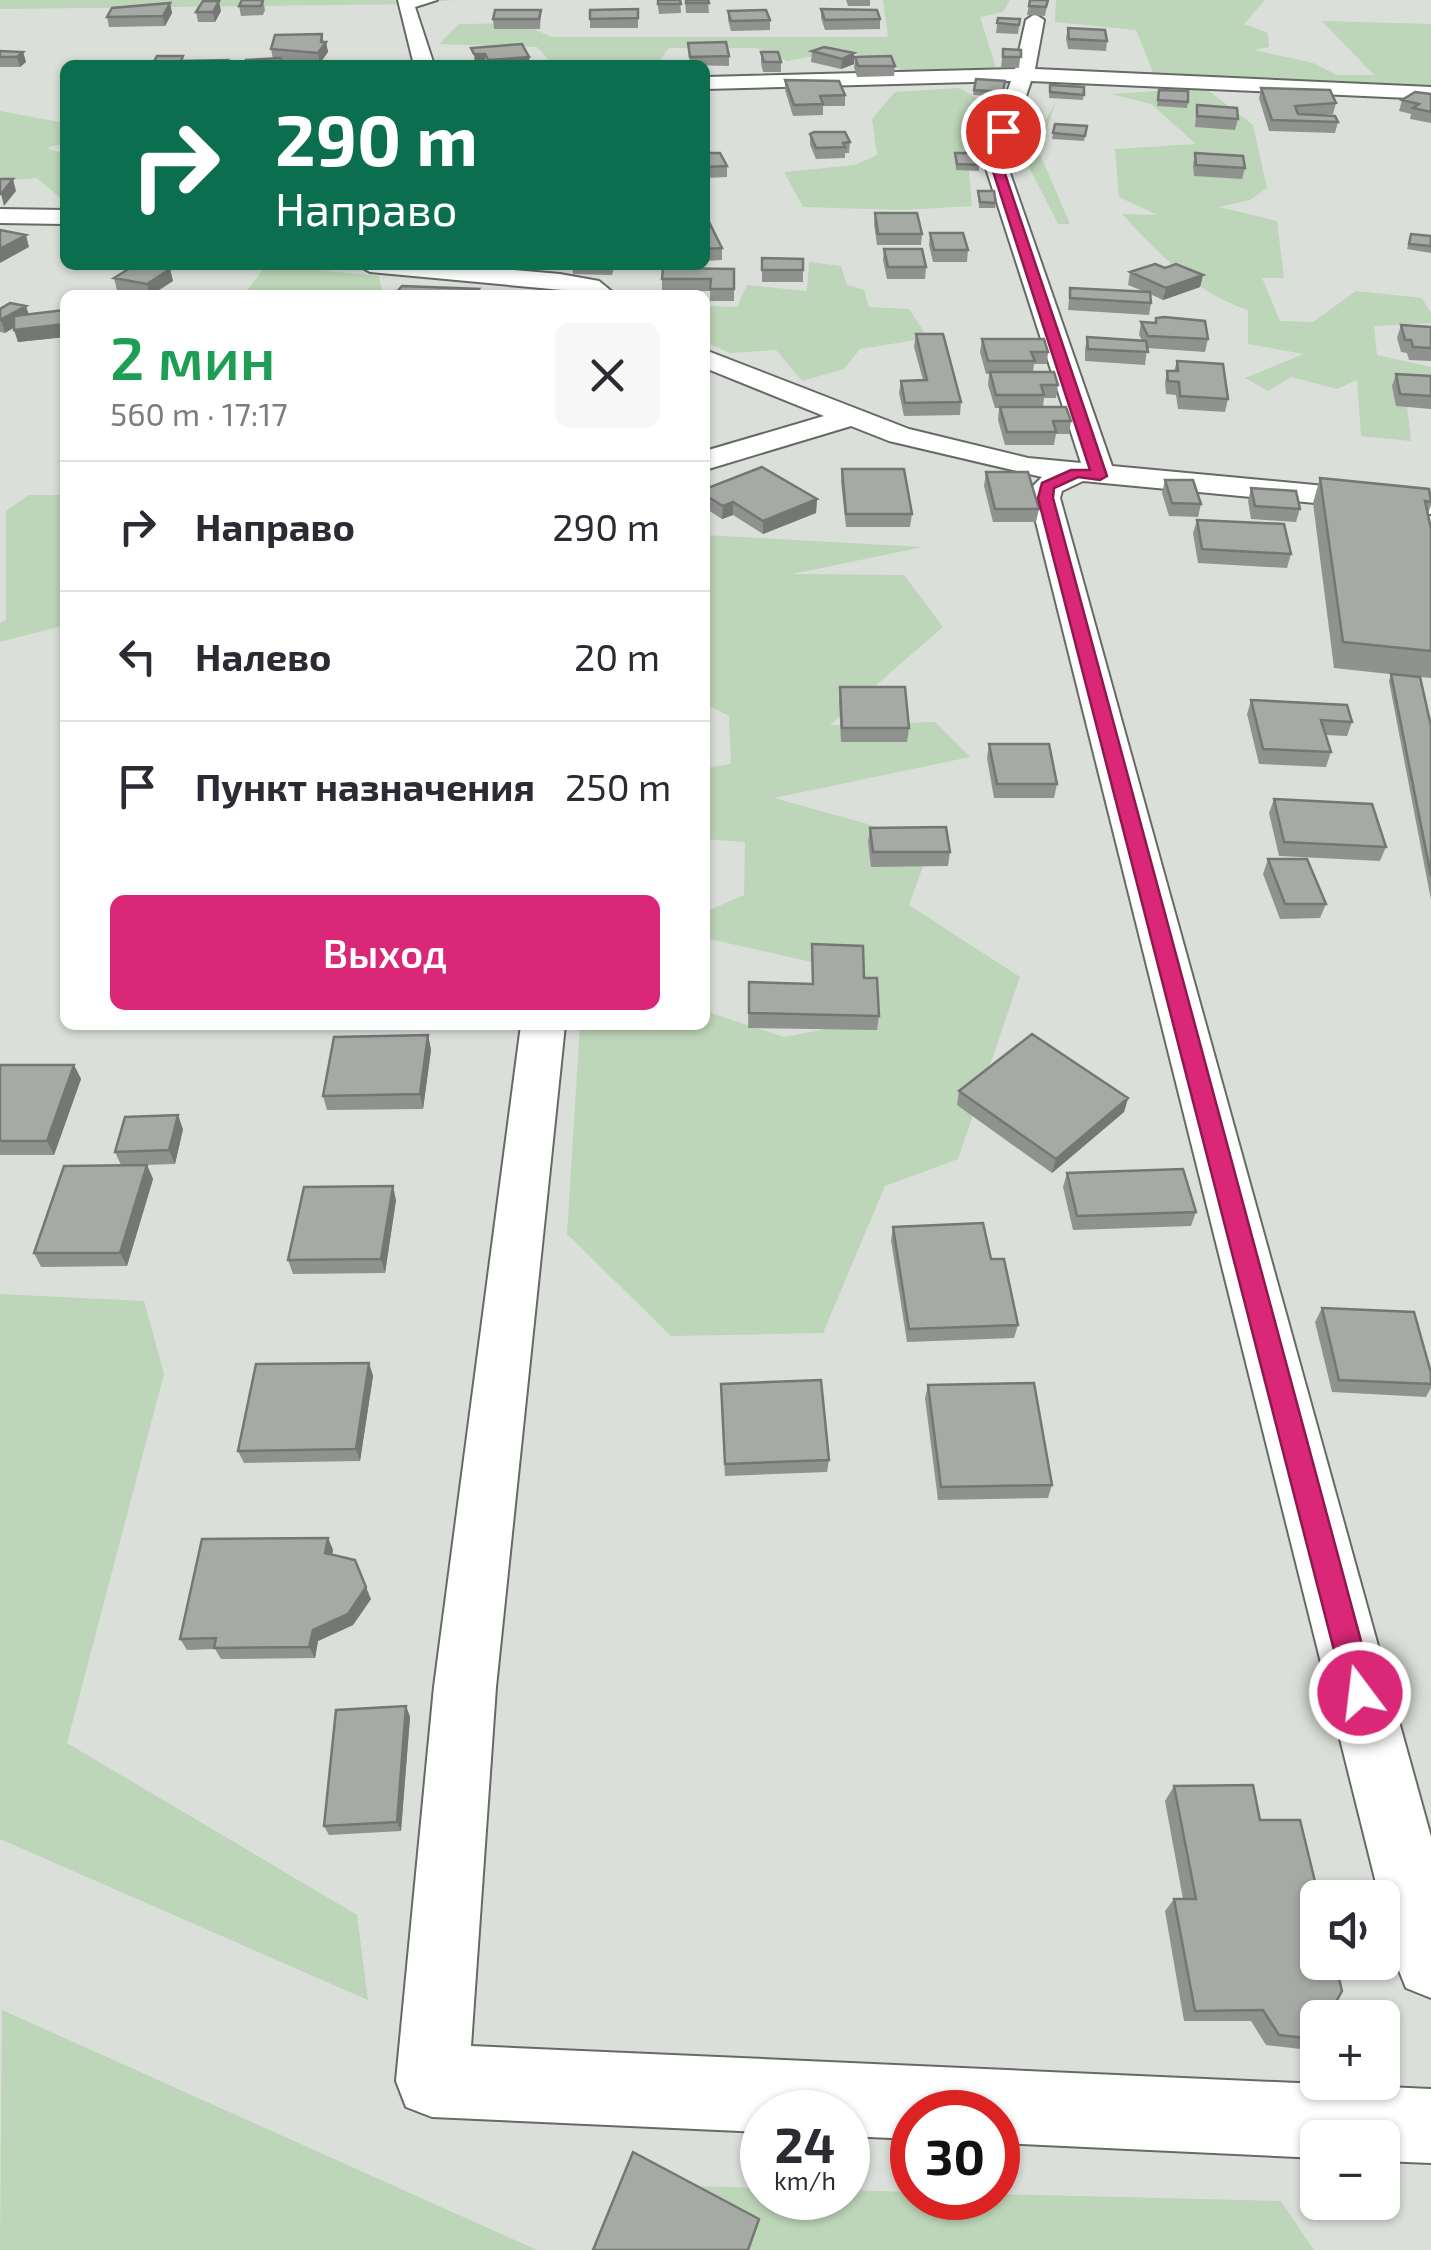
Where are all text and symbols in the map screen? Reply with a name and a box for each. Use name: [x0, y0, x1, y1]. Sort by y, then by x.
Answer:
pin: [961, 89, 1046, 174]
text: 290 m: [275, 96, 478, 180]
icon: right: [110, 100, 240, 230]
icon: arrive: [976, 104, 1031, 159]
text: Направо: [275, 181, 457, 235]
text: 2 мин: [110, 320, 275, 392]
button: close: [555, 323, 660, 428]
text: 560 m · 17:17: [110, 394, 288, 432]
icon: right: [110, 499, 165, 554]
text: Направо: [195, 503, 355, 549]
text: 290 m: [552, 503, 660, 549]
icon: left: [110, 629, 165, 684]
text: Налево: [195, 633, 331, 679]
text: 20 m: [574, 633, 660, 679]
icon: arrive: [110, 759, 165, 814]
text: Пункт назначения: [195, 763, 535, 809]
text: 250 m: [565, 763, 671, 809]
button: Выход: [110, 895, 660, 1010]
position arrow: [1308, 1641, 1412, 1745]
map controls: [1300, 1880, 1400, 2220]
button: sound: [1300, 1880, 1400, 1980]
button: +: [1300, 2000, 1400, 2100]
speed limit sign: 30: [890, 2090, 1020, 2220]
text: 24: [775, 2113, 835, 2173]
button: −: [1300, 2120, 1400, 2220]
text: km/h: [774, 2165, 836, 2195]

